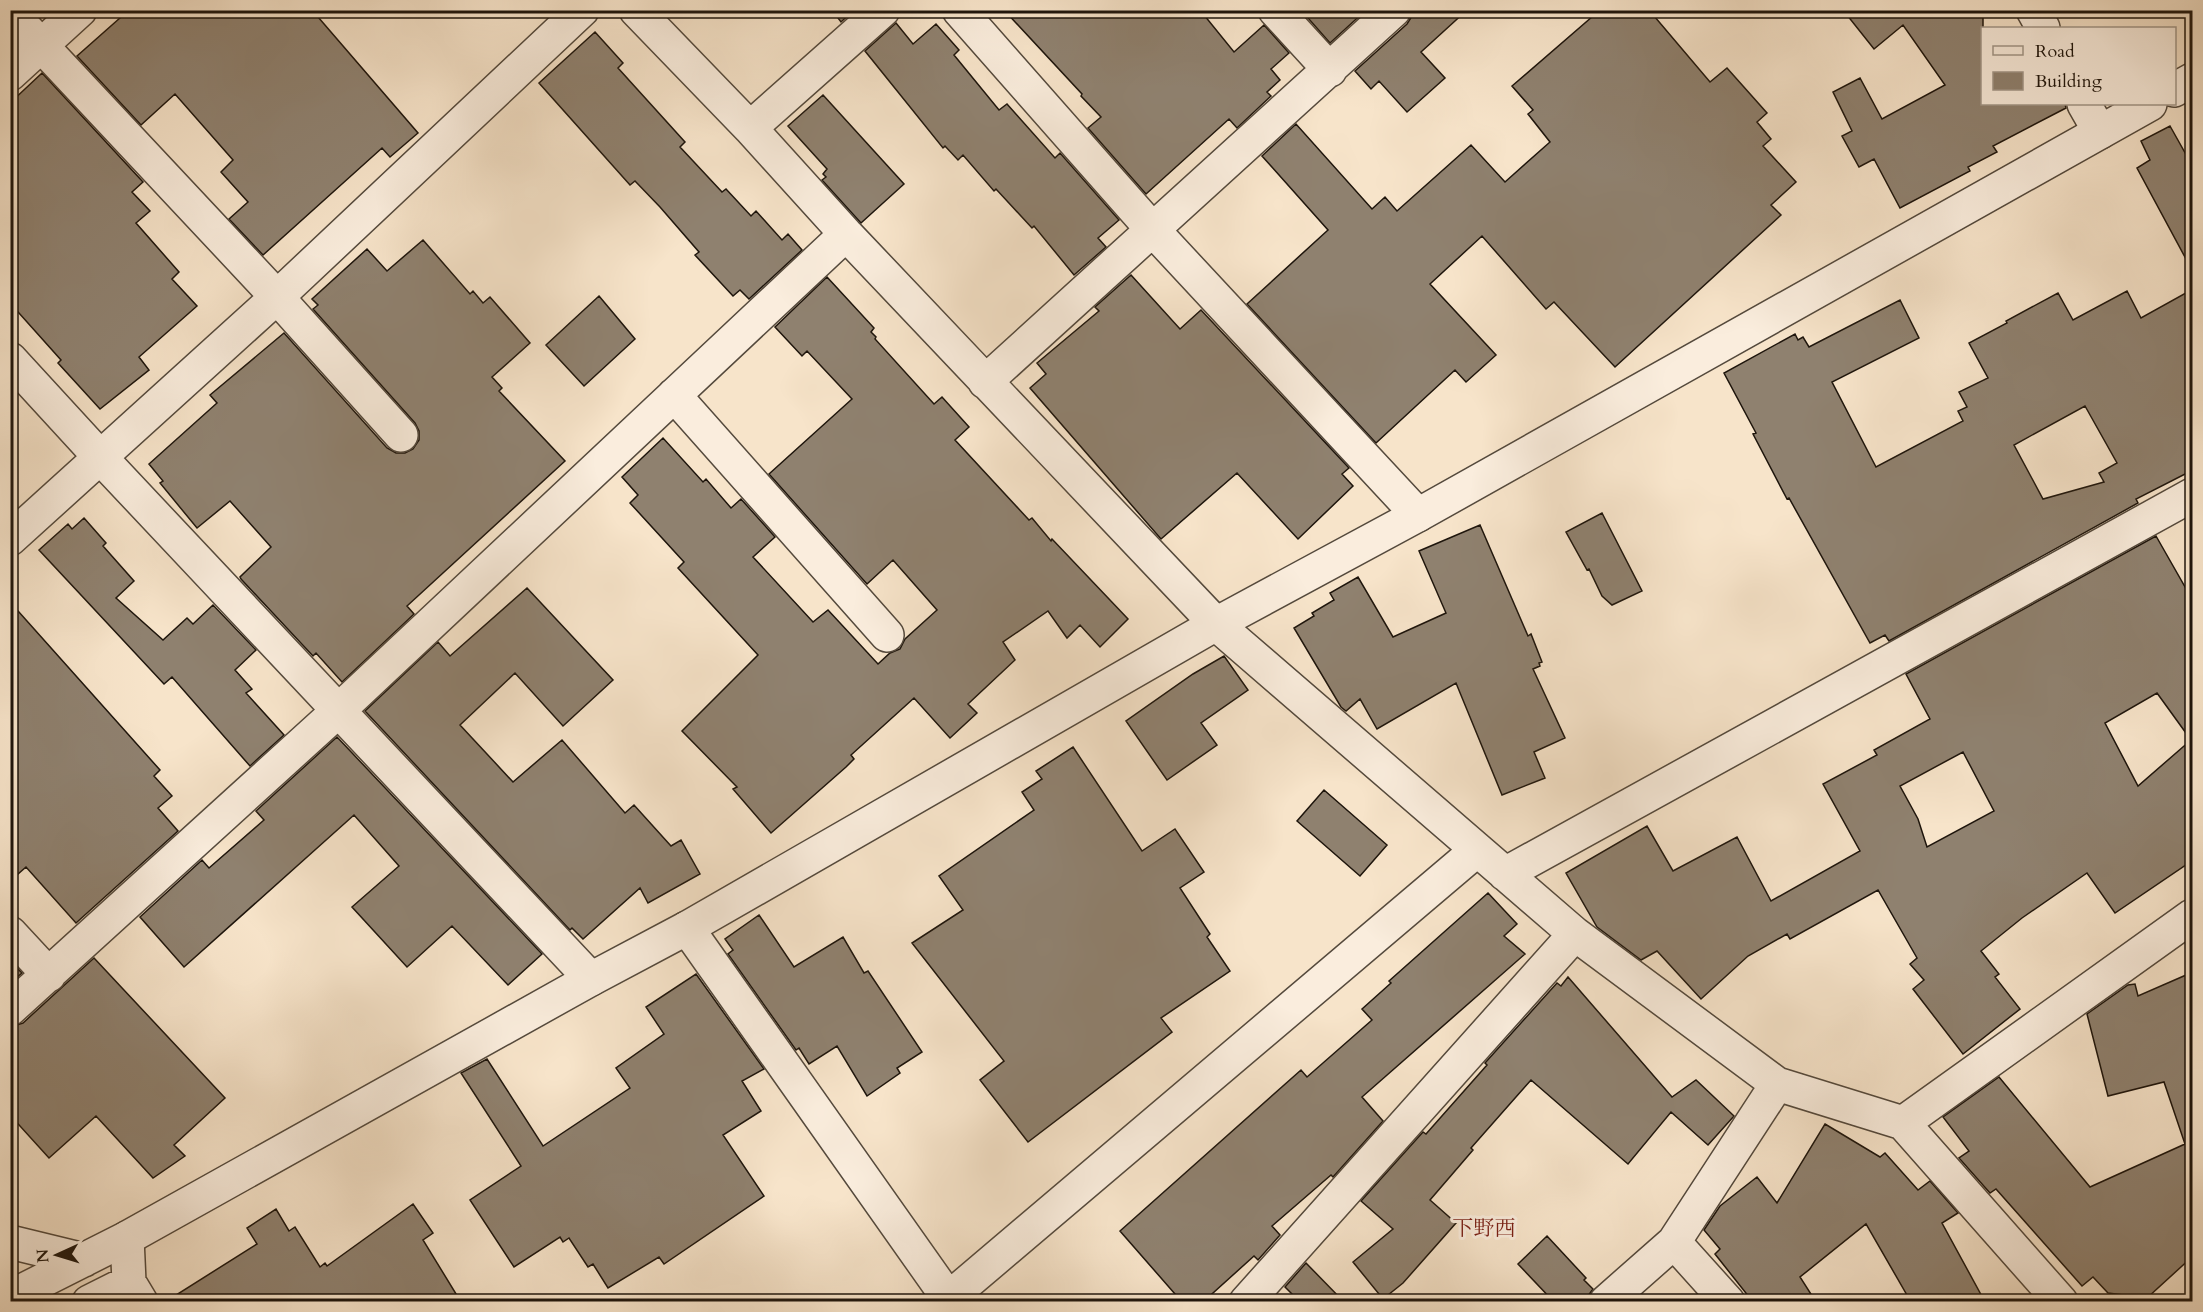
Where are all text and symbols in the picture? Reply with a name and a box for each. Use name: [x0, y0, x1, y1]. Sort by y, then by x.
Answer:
legend: [1981, 27, 2176, 105]
text: Road: [2035, 39, 2075, 64]
text: Building: [2035, 69, 2103, 94]
district label: 下野西: [1453, 1214, 1516, 1243]
north arrow: [27, 1225, 87, 1285]
text: N: [32, 1248, 54, 1264]

